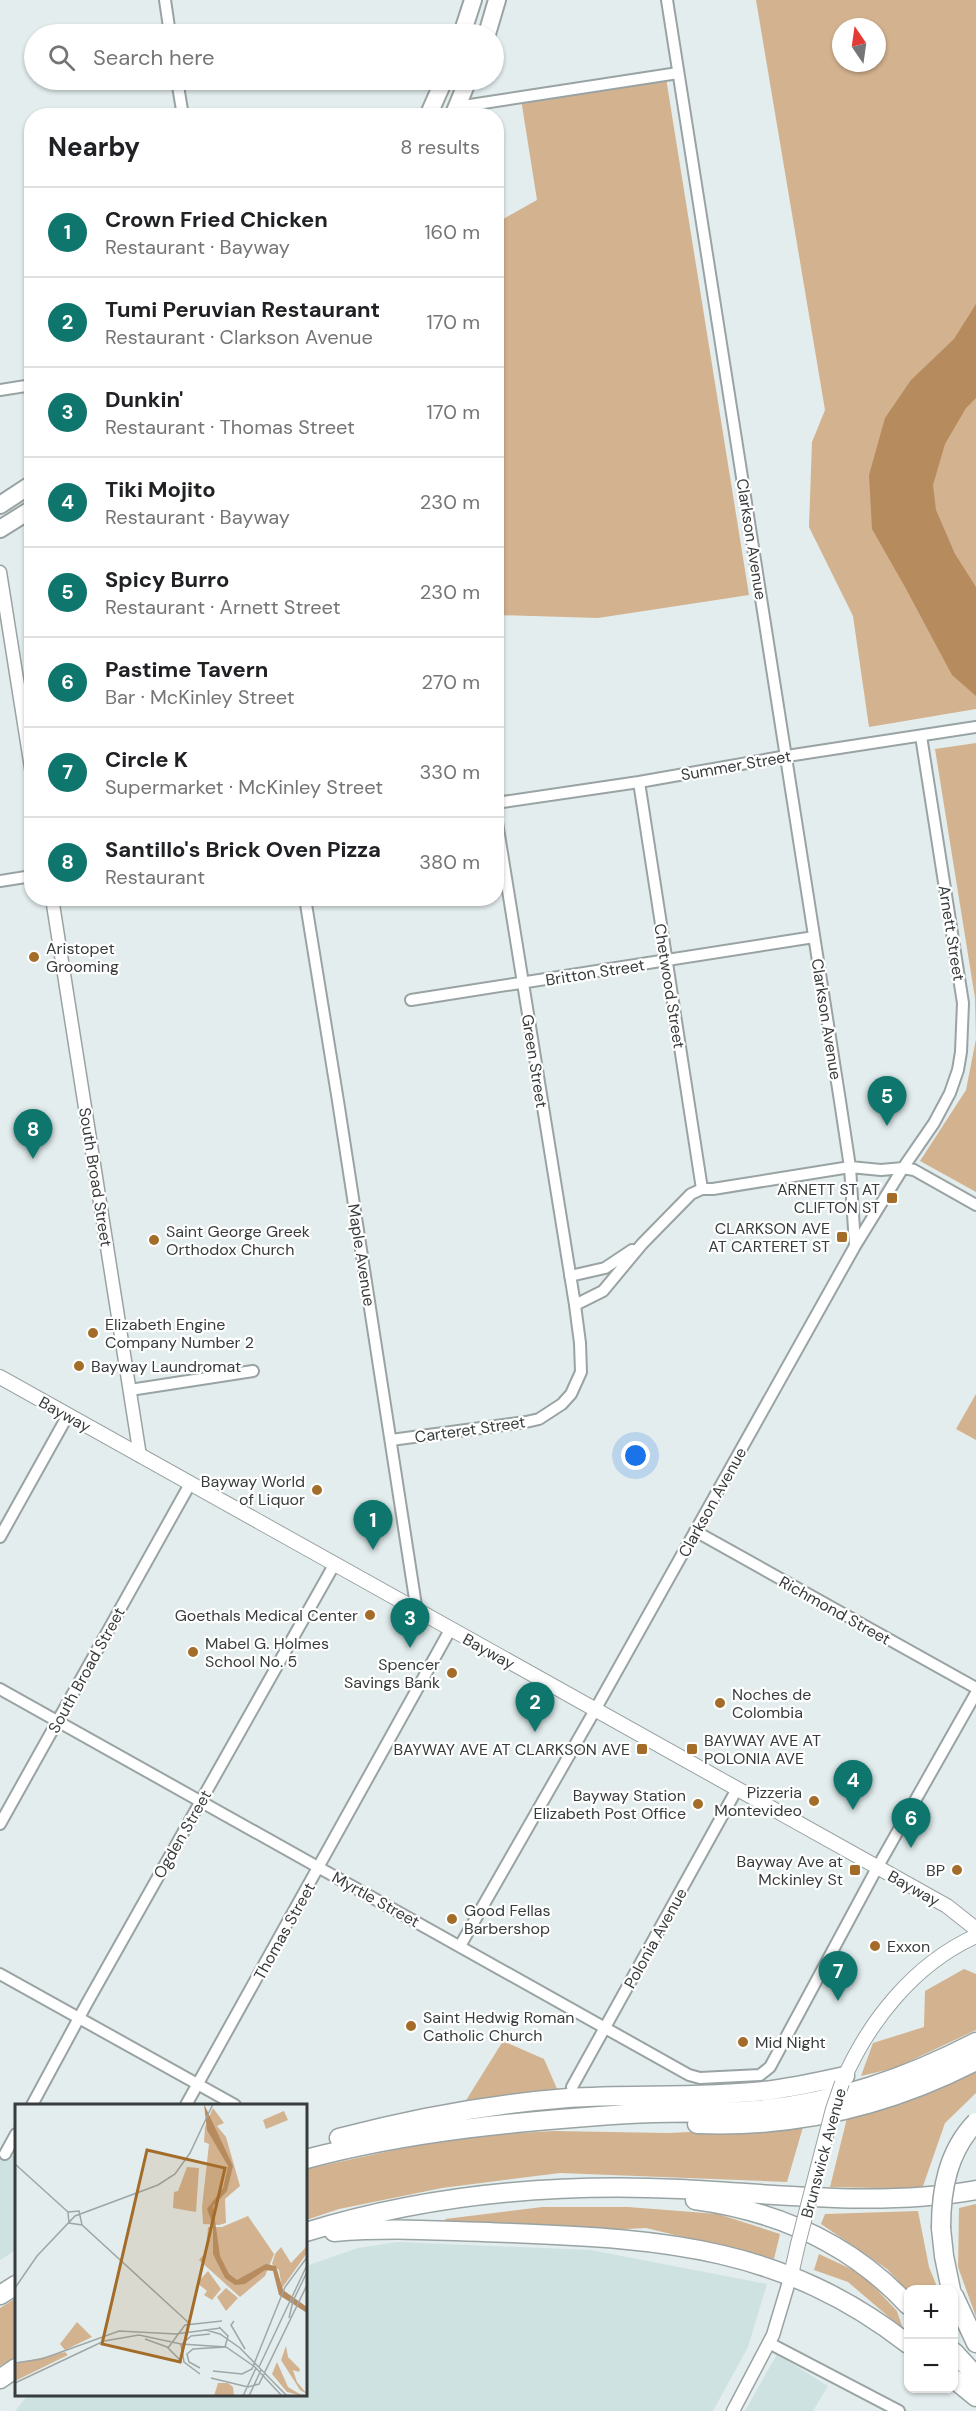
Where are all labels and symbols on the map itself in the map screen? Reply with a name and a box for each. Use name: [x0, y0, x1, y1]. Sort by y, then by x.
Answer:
north arrow: [832, 18, 886, 72]
street label: Clarkson Avenue: [732, 477, 771, 601]
street label: Summer Street: [679, 745, 793, 786]
street label: Arnett Street: [934, 884, 969, 982]
street label: Chetwood Street: [649, 922, 690, 1050]
place label: Aristopet Grooming: [46, 938, 119, 977]
marker: Aristopet Grooming: [27, 950, 41, 964]
street label: Britton Street: [544, 954, 646, 991]
street label: Clarkson Avenue: [807, 957, 846, 1081]
street label: Green Street: [517, 1013, 552, 1109]
pin: 5: [868, 1076, 906, 1126]
street label: South Broad Street: [74, 1106, 117, 1248]
pin: 8: [14, 1110, 52, 1159]
place label: ARNETT ST AT CLIFTON ST: [777, 1179, 880, 1218]
marker: ARNETT ST AT CLIFTON ST: [885, 1191, 899, 1205]
street label: Maple Avenue: [343, 1202, 380, 1308]
place label: CLARKSON AVE AT CARTERET ST: [708, 1218, 830, 1257]
place label: Saint George Greek Orthodox Church: [166, 1221, 310, 1260]
marker: CLARKSON AVE AT CARTERET ST: [835, 1230, 849, 1244]
marker: Saint George Greek Orthodox Church: [147, 1233, 161, 1247]
place label: Elizabeth Engine Company Number 2: [105, 1314, 254, 1353]
marker: Elizabeth Engine Company Number 2: [86, 1326, 100, 1340]
place label: Bayway Laundromat: [91, 1356, 241, 1377]
marker: Bayway Laundromat: [72, 1359, 86, 1373]
street label: Bayway: [35, 1392, 95, 1437]
street label: Carteret Street: [413, 1411, 527, 1448]
your location: [621, 1441, 650, 1470]
street label: Clarkson Avenue: [674, 1444, 751, 1561]
place label: Bayway World of Liquor: [201, 1471, 305, 1510]
marker: Bayway World of Liquor: [310, 1483, 324, 1497]
pin: 1: [354, 1500, 392, 1550]
street label: Richmond Street: [775, 1571, 894, 1650]
pin: 3: [390, 1598, 430, 1648]
street label: South Broad Street: [43, 1604, 130, 1737]
place label: Goethals Medical Center: [175, 1605, 358, 1626]
marker: Goethals Medical Center: [363, 1608, 377, 1622]
street label: Bayway: [459, 1629, 519, 1674]
place label: Mabel G. Holmes School No. 5: [205, 1633, 329, 1672]
marker: Mabel G. Holmes School No. 5: [186, 1645, 200, 1659]
place label: Spencer Savings Bank: [344, 1654, 440, 1693]
marker: Spencer Savings Bank: [445, 1666, 459, 1680]
pin: 2: [516, 1682, 554, 1732]
place label: Noches de Colombia: [732, 1684, 811, 1723]
marker: Noches de Colombia: [713, 1696, 727, 1710]
place label: BAYWAY AVE AT POLONIA AVE: [704, 1730, 821, 1769]
place label: BAYWAY AVE AT CLARKSON AVE: [394, 1739, 630, 1760]
marker: BAYWAY AVE AT CLARKSON AVE: [635, 1742, 649, 1756]
marker: BAYWAY AVE AT POLONIA AVE: [685, 1742, 699, 1756]
pin: 4: [834, 1760, 872, 1810]
place label: Pizzeria Montevideo: [714, 1782, 802, 1821]
place label: Bayway Station Elizabeth Post Office: [533, 1785, 686, 1824]
street label: Ogden Street: [149, 1786, 216, 1882]
marker: Pizzeria Montevideo: [807, 1794, 821, 1808]
marker: Bayway Station Elizabeth Post Office: [691, 1797, 705, 1811]
pin: 6: [892, 1798, 930, 1848]
place label: Bayway Ave at Mckinley St: [737, 1851, 843, 1890]
place label: BP: [926, 1860, 945, 1881]
marker: Bayway Ave at Mckinley St: [848, 1863, 862, 1877]
marker: BP: [950, 1863, 964, 1877]
street label: Bayway: [884, 1866, 944, 1911]
street label: Myrtle Street: [328, 1867, 423, 1932]
street label: Thomas Street: [249, 1879, 320, 1984]
street label: Polonia Avenue: [619, 1884, 692, 1992]
place label: Good Fellas Barbershop: [464, 1900, 551, 1939]
marker: Good Fellas Barbershop: [445, 1912, 459, 1926]
place label: Exxon: [887, 1936, 930, 1957]
marker: Exxon: [868, 1939, 882, 1953]
pin: 7: [818, 1952, 858, 2001]
place label: Saint Hedwig Roman Catholic Church: [423, 2007, 574, 2046]
marker: Saint Hedwig Roman Catholic Church: [404, 2019, 418, 2033]
place label: Mid Night: [755, 2032, 826, 2053]
marker: Mid Night: [736, 2035, 750, 2049]
street label: Brunswick Avenue: [796, 2086, 851, 2220]
inset map: [15, 2104, 308, 2396]

